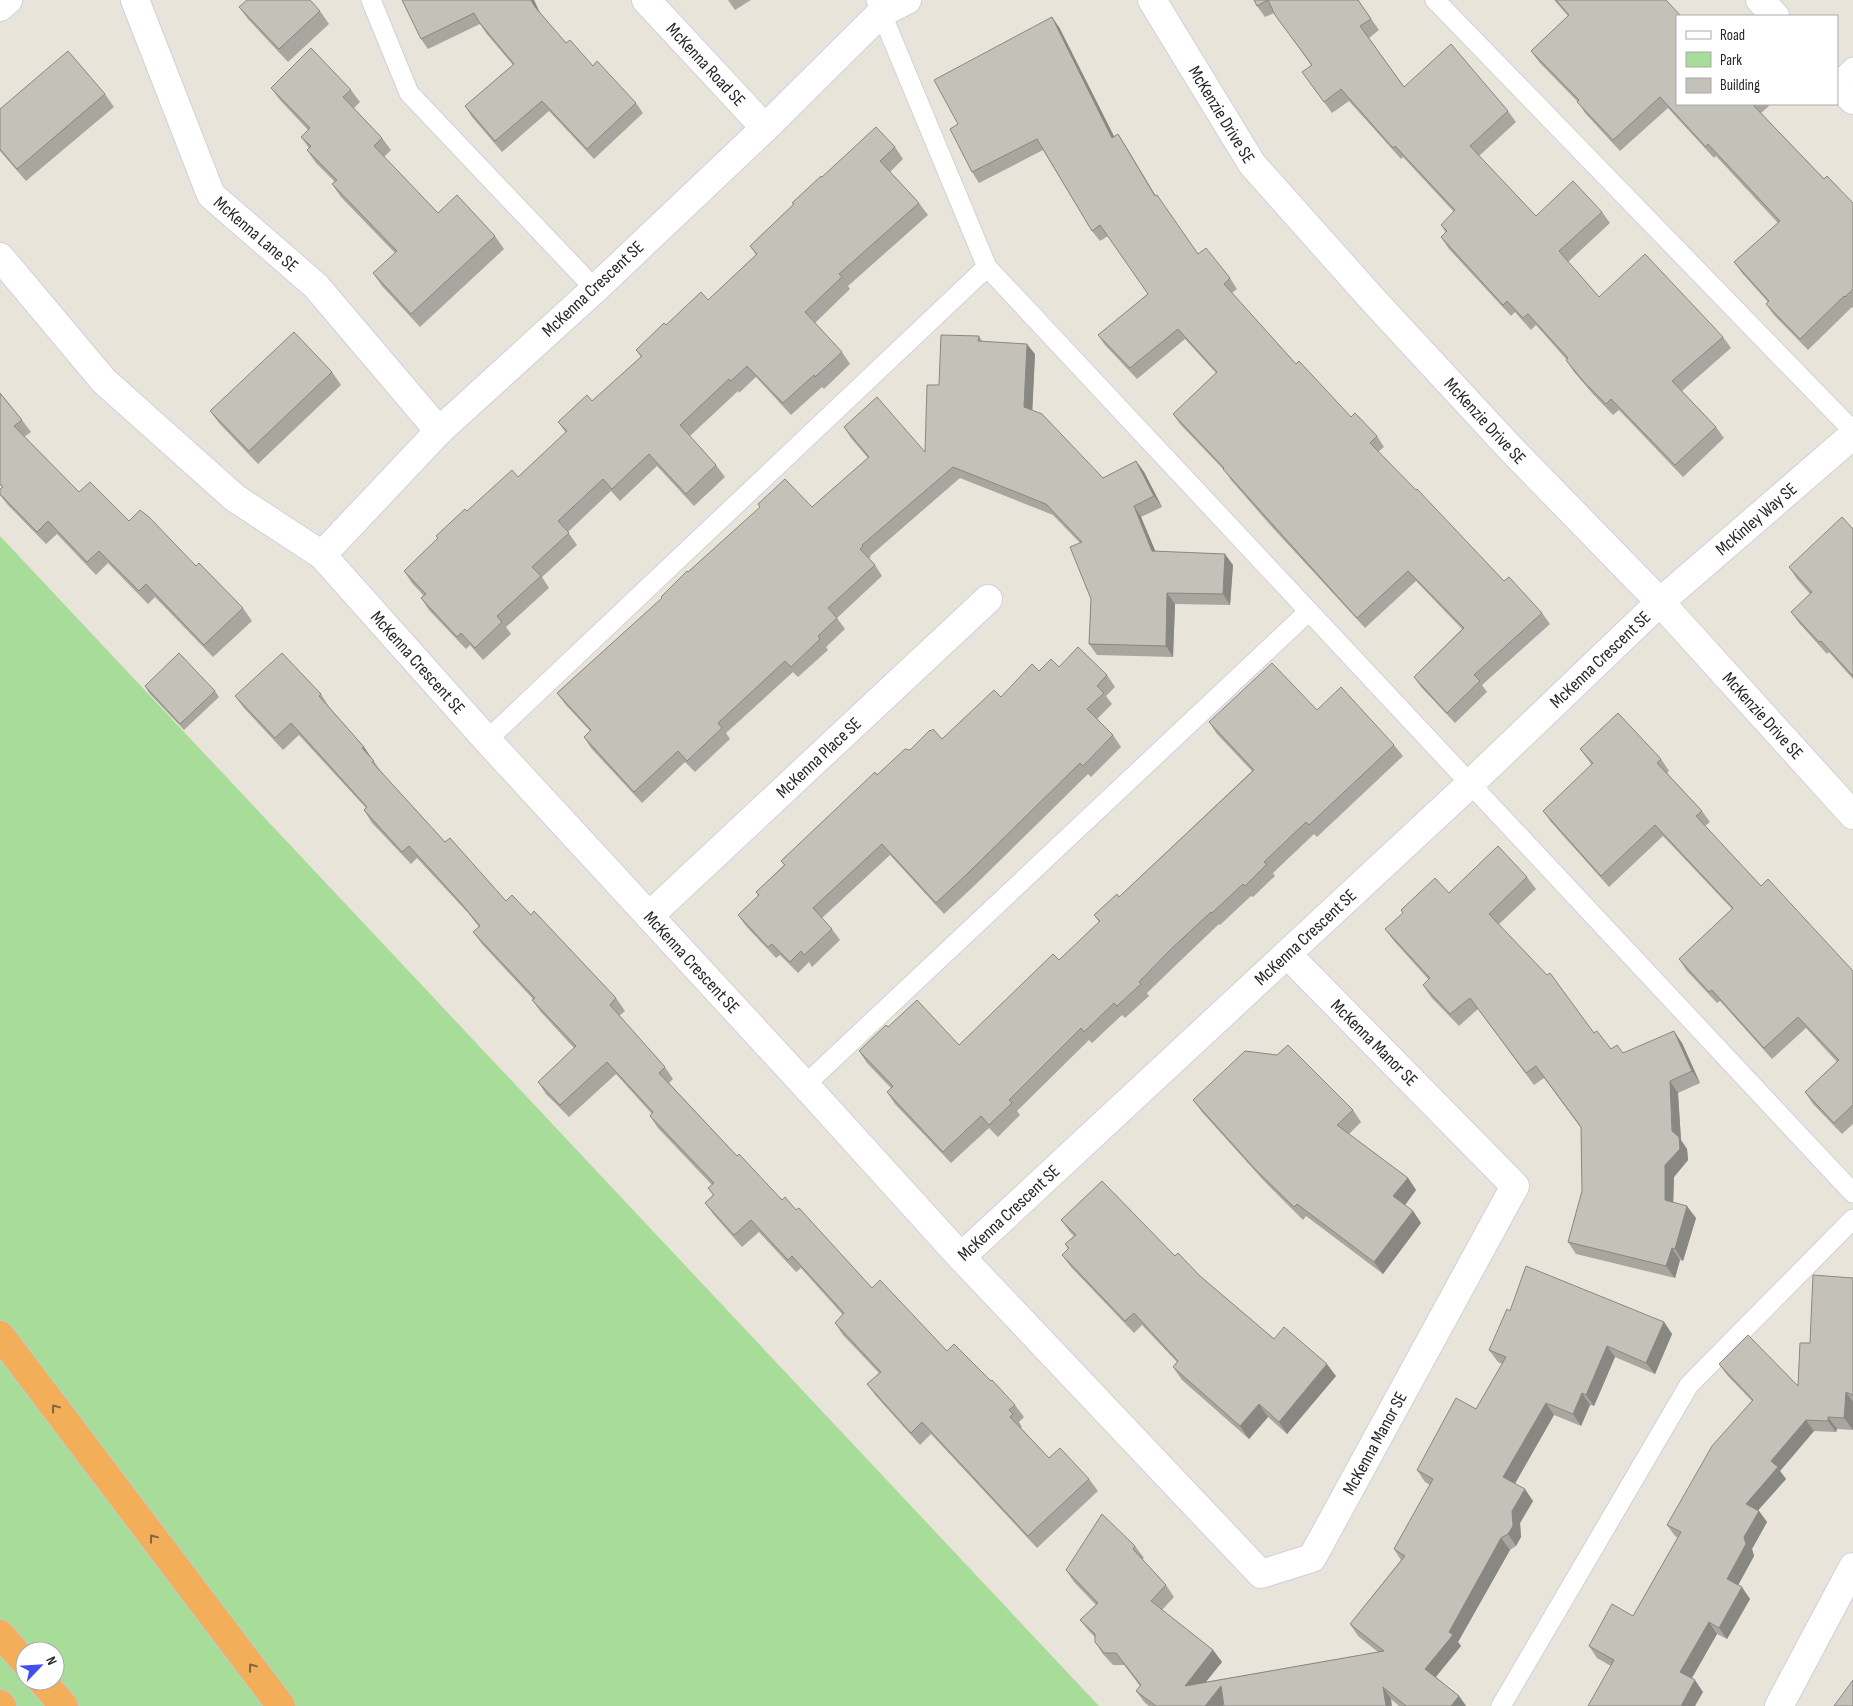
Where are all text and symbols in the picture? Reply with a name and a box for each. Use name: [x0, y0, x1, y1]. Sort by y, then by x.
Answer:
legend: [1676, 15, 1838, 105]
street label: McKenna Road SE: [662, 18, 750, 111]
text: Road: [1720, 26, 1745, 45]
text: Park: [1720, 51, 1742, 70]
street label: McKenzie Drive SE: [1184, 62, 1259, 167]
text: Building: [1720, 76, 1760, 95]
street label: McKenna Lane SE: [210, 192, 303, 276]
street label: McKenna Crescent SE: [538, 237, 648, 341]
street label: McKenzie Drive SE: [1440, 373, 1530, 468]
street label: McKinley Way SE: [1711, 478, 1801, 560]
street label: McKenna Crescent SE: [1545, 606, 1655, 712]
street label: McKenna Crescent SE: [366, 607, 469, 718]
street label: McKenzie Drive SE: [1718, 668, 1808, 763]
street label: McKenna Place SE: [772, 713, 865, 802]
street label: McKenna Crescent SE: [1250, 885, 1361, 989]
street label: McKenna Crescent SE: [640, 907, 744, 1018]
street label: McKenna Manor SE: [1326, 995, 1422, 1091]
street label: McKenna Crescent SE: [953, 1160, 1064, 1265]
street label: McKenna Manor SE: [1338, 1388, 1411, 1498]
one-way arrow: [53, 1405, 61, 1414]
one-way arrow: [151, 1535, 159, 1544]
north arrow: [15, 1641, 65, 1691]
text: N: [42, 1654, 61, 1668]
one-way arrow: [249, 1664, 257, 1673]

